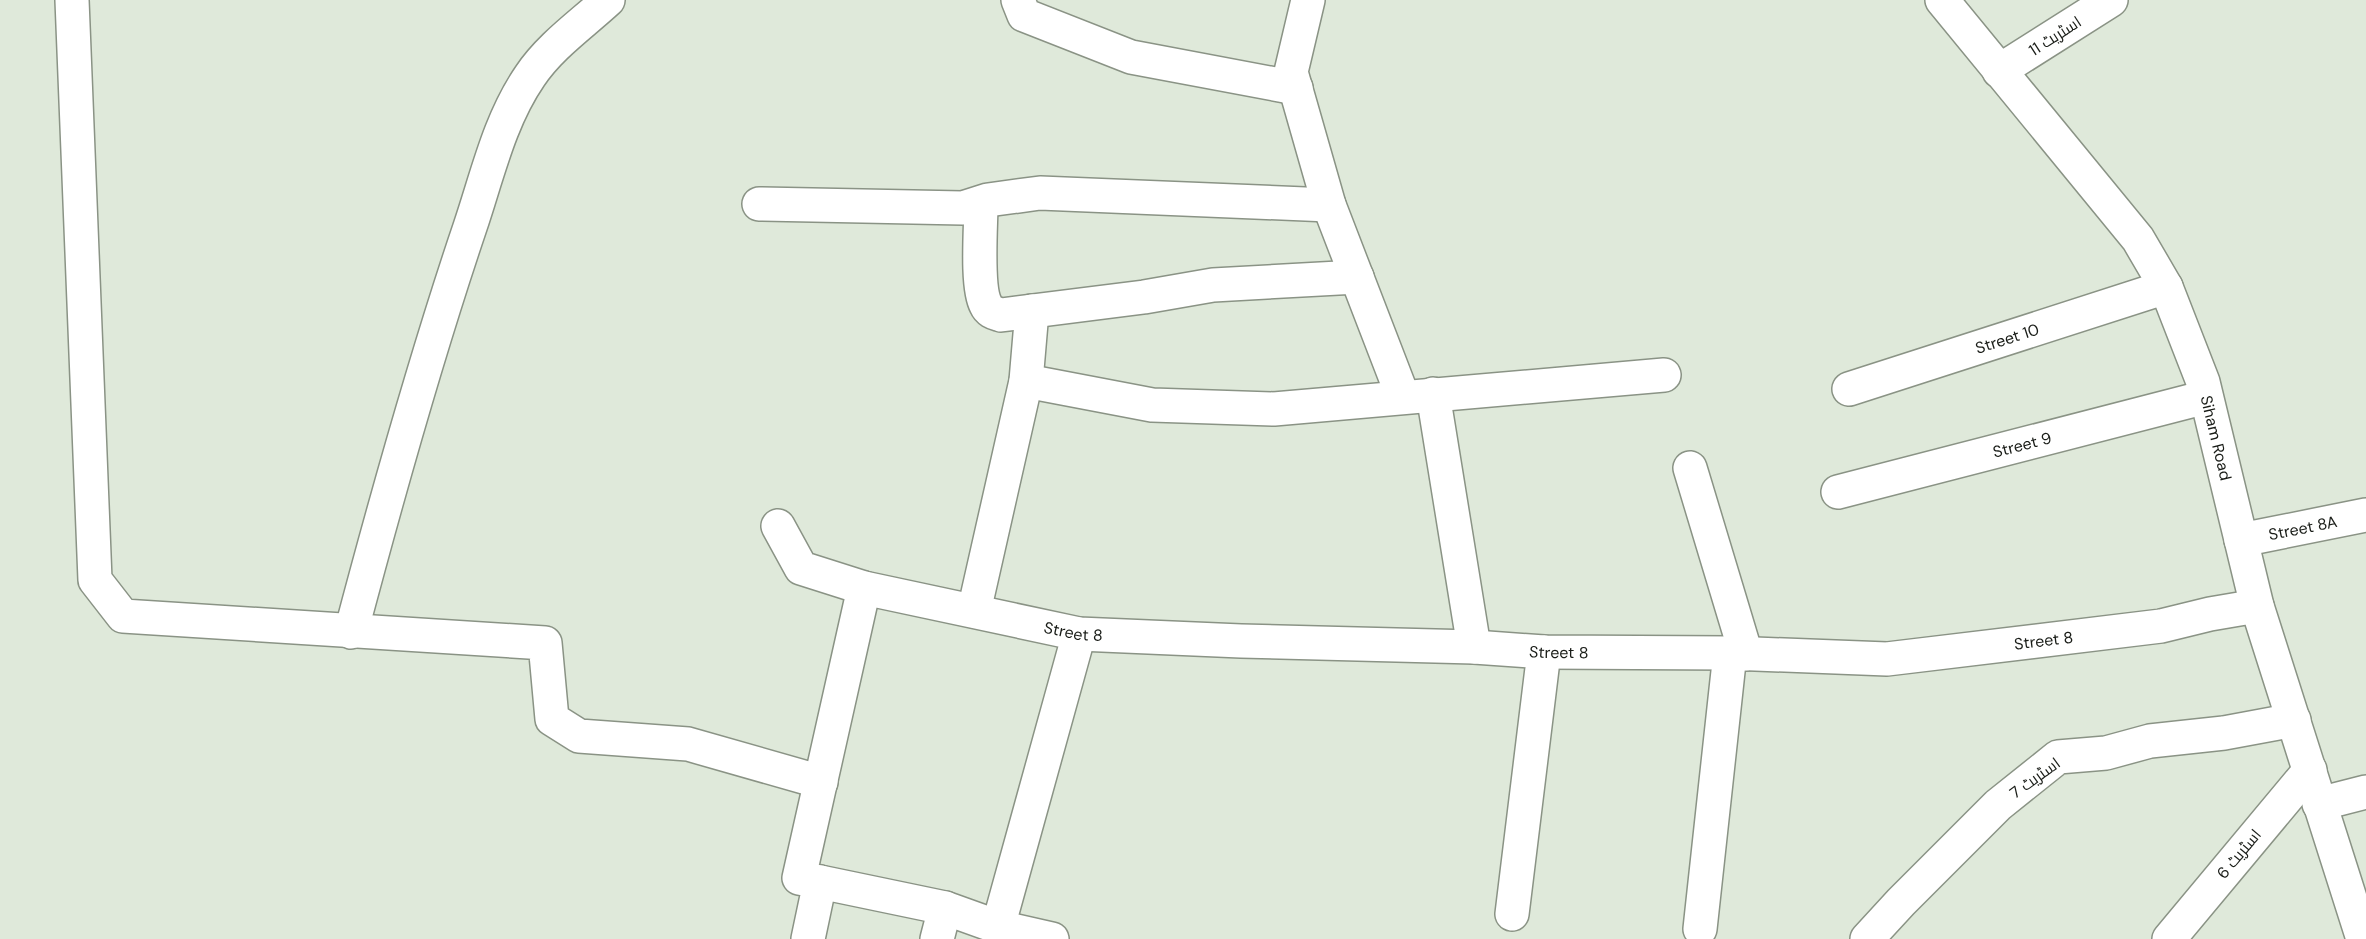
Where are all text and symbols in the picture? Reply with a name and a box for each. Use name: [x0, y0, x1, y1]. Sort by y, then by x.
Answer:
street label: اسٹریٹ 11: [2025, 11, 2085, 61]
street label: Street 10: [1973, 318, 2042, 358]
street label: Siham Road: [2196, 393, 2237, 482]
street label: Street 9: [1990, 427, 2054, 462]
street label: Street 8A: [2267, 510, 2339, 545]
street label: Street 8: [1042, 616, 1103, 646]
street label: Street 8: [2013, 626, 2074, 654]
street label: Street 8: [1528, 640, 1588, 663]
street label: اسٹریٹ 7: [2006, 753, 2064, 803]
street label: اسٹریٹ 6: [2212, 825, 2266, 883]

